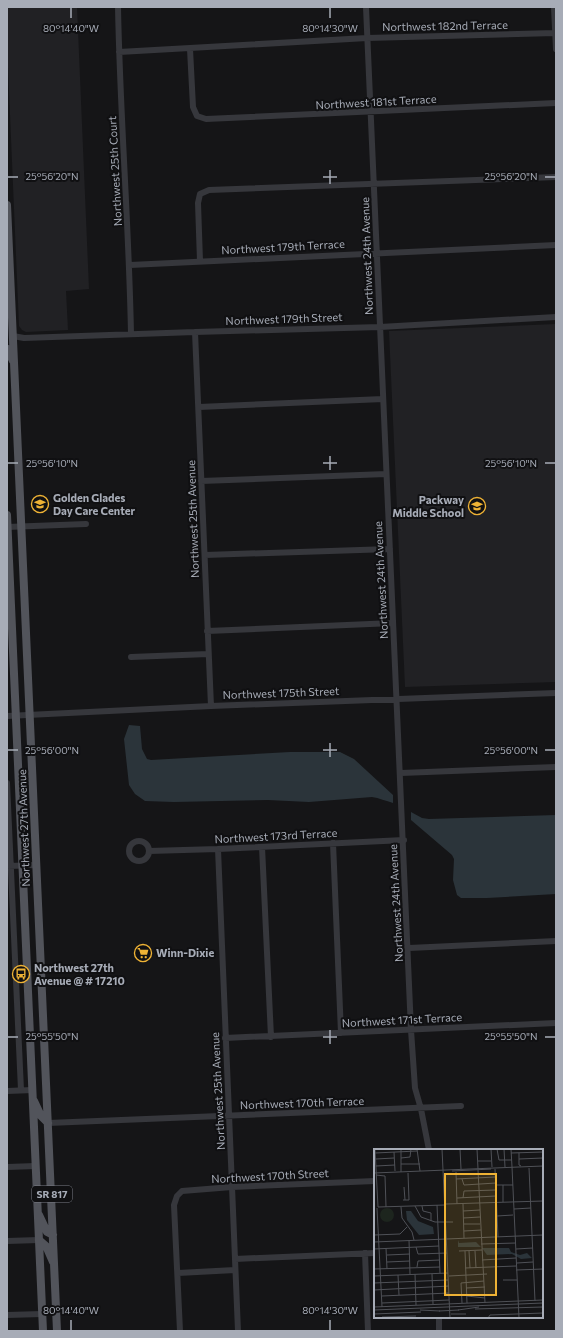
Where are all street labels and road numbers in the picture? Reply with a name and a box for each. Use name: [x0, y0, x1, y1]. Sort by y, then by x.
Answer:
street label: Northwest 182nd Terrace: [382, 18, 508, 33]
street label: Northwest 181st Terrace: [315, 92, 437, 111]
street label: Northwest 25th Court: [105, 115, 124, 227]
street label: Northwest 24th Avenue: [358, 197, 375, 315]
street label: Northwest 179th Terrace: [221, 237, 345, 256]
street label: Northwest 179th Street: [225, 310, 343, 327]
street label: Northwest 25th Avenue: [184, 460, 201, 578]
street label: Northwest 24th Avenue: [371, 521, 390, 639]
street label: Northwest 175th Street: [222, 684, 340, 701]
street label: Northwest 27th Avenue: [15, 769, 32, 887]
street label: Northwest 173rd Terrace: [214, 826, 338, 845]
street label: Northwest 24th Avenue: [386, 844, 405, 962]
street label: Northwest 171st Terrace: [341, 1010, 463, 1029]
street label: Northwest 25th Avenue: [208, 1032, 227, 1150]
street label: Northwest 170th Terrace: [240, 1094, 364, 1111]
street label: Northwest 170th Street: [211, 1166, 330, 1185]
road number: SR 817: [32, 1186, 72, 1202]

